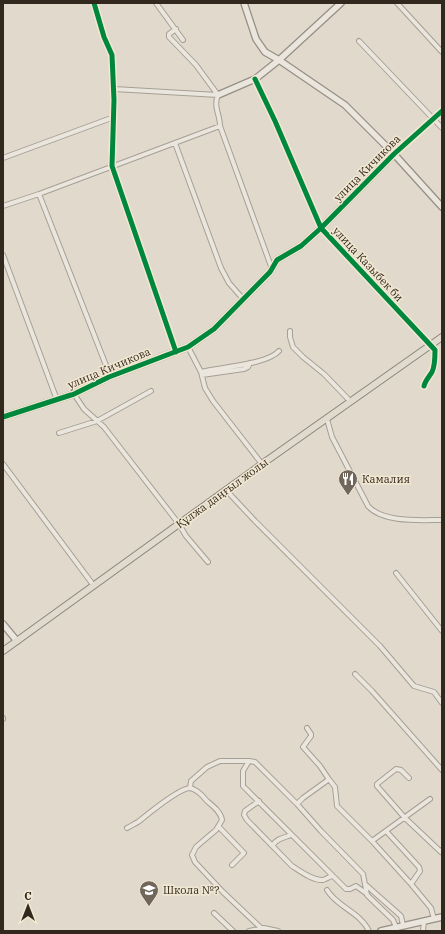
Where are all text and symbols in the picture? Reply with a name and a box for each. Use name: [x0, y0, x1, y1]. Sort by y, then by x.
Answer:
street label: улица Кичикова: [331, 132, 403, 204]
street label: улица Казыбек би: [330, 224, 406, 304]
street label: улица Кичикова: [65, 344, 153, 392]
street label: Құлжа даңғыл жолы: [173, 455, 271, 531]
restaurant icon: Камалия: [337, 468, 359, 496]
place label: Камалия: [362, 472, 410, 486]
school or university icon: Школа №?: [138, 879, 160, 907]
place label: Школа №?: [163, 883, 219, 897]
north arrow: [8, 886, 48, 926]
text: С: [24, 889, 32, 903]

